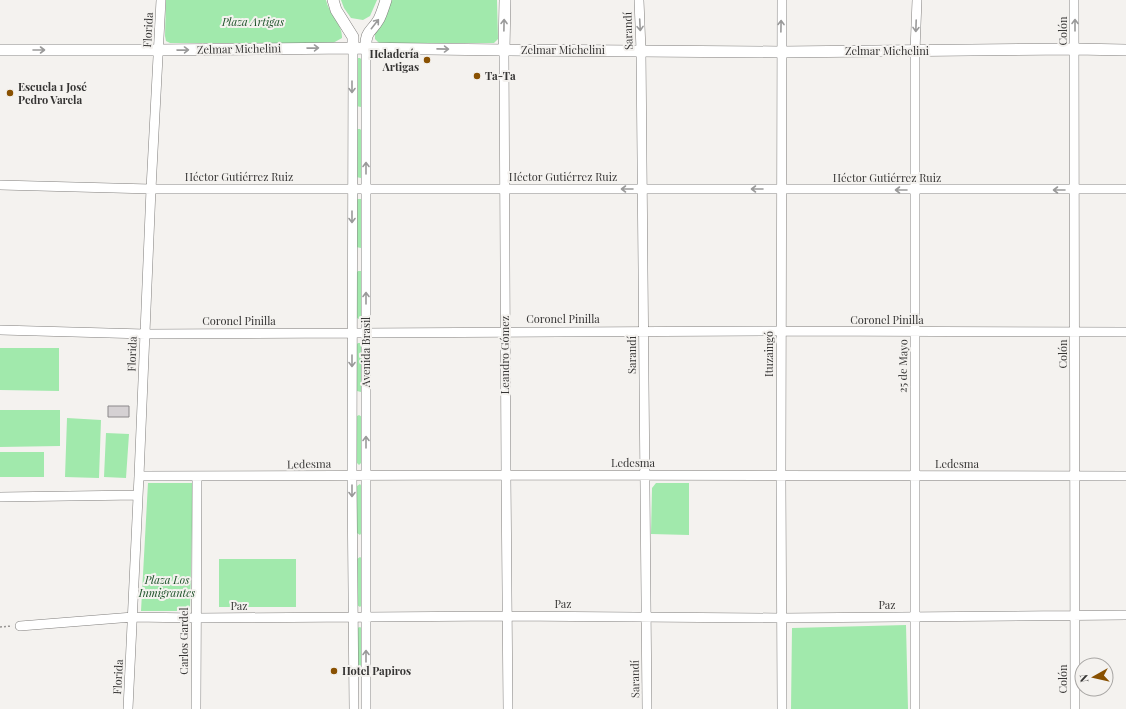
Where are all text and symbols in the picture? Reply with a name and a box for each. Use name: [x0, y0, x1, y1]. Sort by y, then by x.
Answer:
street label: Florida: [139, 11, 156, 48]
street label: Sarandí: [619, 12, 636, 50]
park label: Plaza Artigas: [221, 14, 285, 29]
street label: Colón: [1055, 16, 1070, 46]
one-way arrow: [370, 18, 379, 29]
one-way arrow: [636, 18, 644, 31]
one-way arrow: [501, 19, 508, 32]
one-way arrow: [912, 19, 920, 32]
one-way arrow: [1071, 19, 1079, 32]
one-way arrow: [777, 20, 785, 33]
street label: Zelmar Michelini: [197, 40, 281, 57]
street label: Zelmar Michelini: [521, 42, 605, 57]
street label: Zelmar Michelini: [845, 43, 929, 58]
one-way arrow: [306, 44, 319, 52]
one-way arrow: [436, 45, 449, 53]
one-way arrow: [32, 46, 45, 54]
one-way arrow: [176, 46, 189, 54]
place label: Heladería Artigas: [369, 46, 419, 74]
marker: Heladería Artigas: [422, 55, 432, 65]
place label: Ta-Ta: [485, 68, 516, 83]
marker: Ta-Ta: [472, 71, 482, 81]
place label: Escuela 1 José Pedro Varela: [18, 79, 87, 107]
one-way arrow: [348, 80, 356, 93]
marker: Escuela 1 José Pedro Varela: [5, 88, 15, 98]
one-way arrow: [362, 162, 370, 175]
street label: Héctor Gutiérrez Ruiz: [185, 169, 293, 184]
street label: Héctor Gutiérrez Ruiz: [509, 169, 617, 184]
street label: Héctor Gutiérrez Ruiz: [833, 170, 941, 185]
one-way arrow: [621, 185, 634, 193]
one-way arrow: [751, 185, 764, 193]
one-way arrow: [895, 186, 908, 194]
one-way arrow: [1053, 186, 1066, 193]
one-way arrow: [348, 210, 356, 223]
one-way arrow: [362, 292, 370, 305]
street label: Coronel Pinilla: [526, 311, 600, 326]
street label: Coronel Pinilla: [850, 312, 924, 327]
street label: Coronel Pinilla: [202, 313, 276, 328]
street label: Leandro Gómez: [497, 316, 512, 394]
street label: Avenida Brasil: [358, 317, 373, 388]
street label: Ituzaingó: [761, 331, 776, 377]
street label: Florida: [123, 336, 140, 372]
street label: Sarandí: [624, 336, 639, 374]
street label: 25 de Mayo: [895, 339, 910, 393]
street label: Colón: [1055, 339, 1070, 369]
one-way arrow: [348, 354, 356, 367]
one-way arrow: [362, 436, 370, 449]
street label: Ledesma: [611, 455, 656, 470]
street label: Ledesma: [287, 456, 332, 471]
street label: Ledesma: [935, 456, 980, 471]
one-way arrow: [348, 484, 356, 497]
park label: Plaza Los Inmigrantes: [138, 572, 196, 600]
street label: Paz: [554, 596, 572, 611]
street label: Paz: [878, 597, 896, 612]
street label: Paz: [230, 598, 248, 613]
street label: Carlos Gardel: [176, 607, 191, 675]
one-way arrow: [362, 650, 370, 663]
north arrow: [1074, 657, 1114, 697]
street label: Florida: [109, 658, 126, 695]
street label: Sarandí: [627, 660, 642, 698]
place label: Hotel Papiros: [342, 663, 411, 678]
street label: Colón: [1055, 664, 1070, 694]
marker: Hotel Papiros: [329, 666, 339, 676]
text: N: [1076, 673, 1092, 683]

